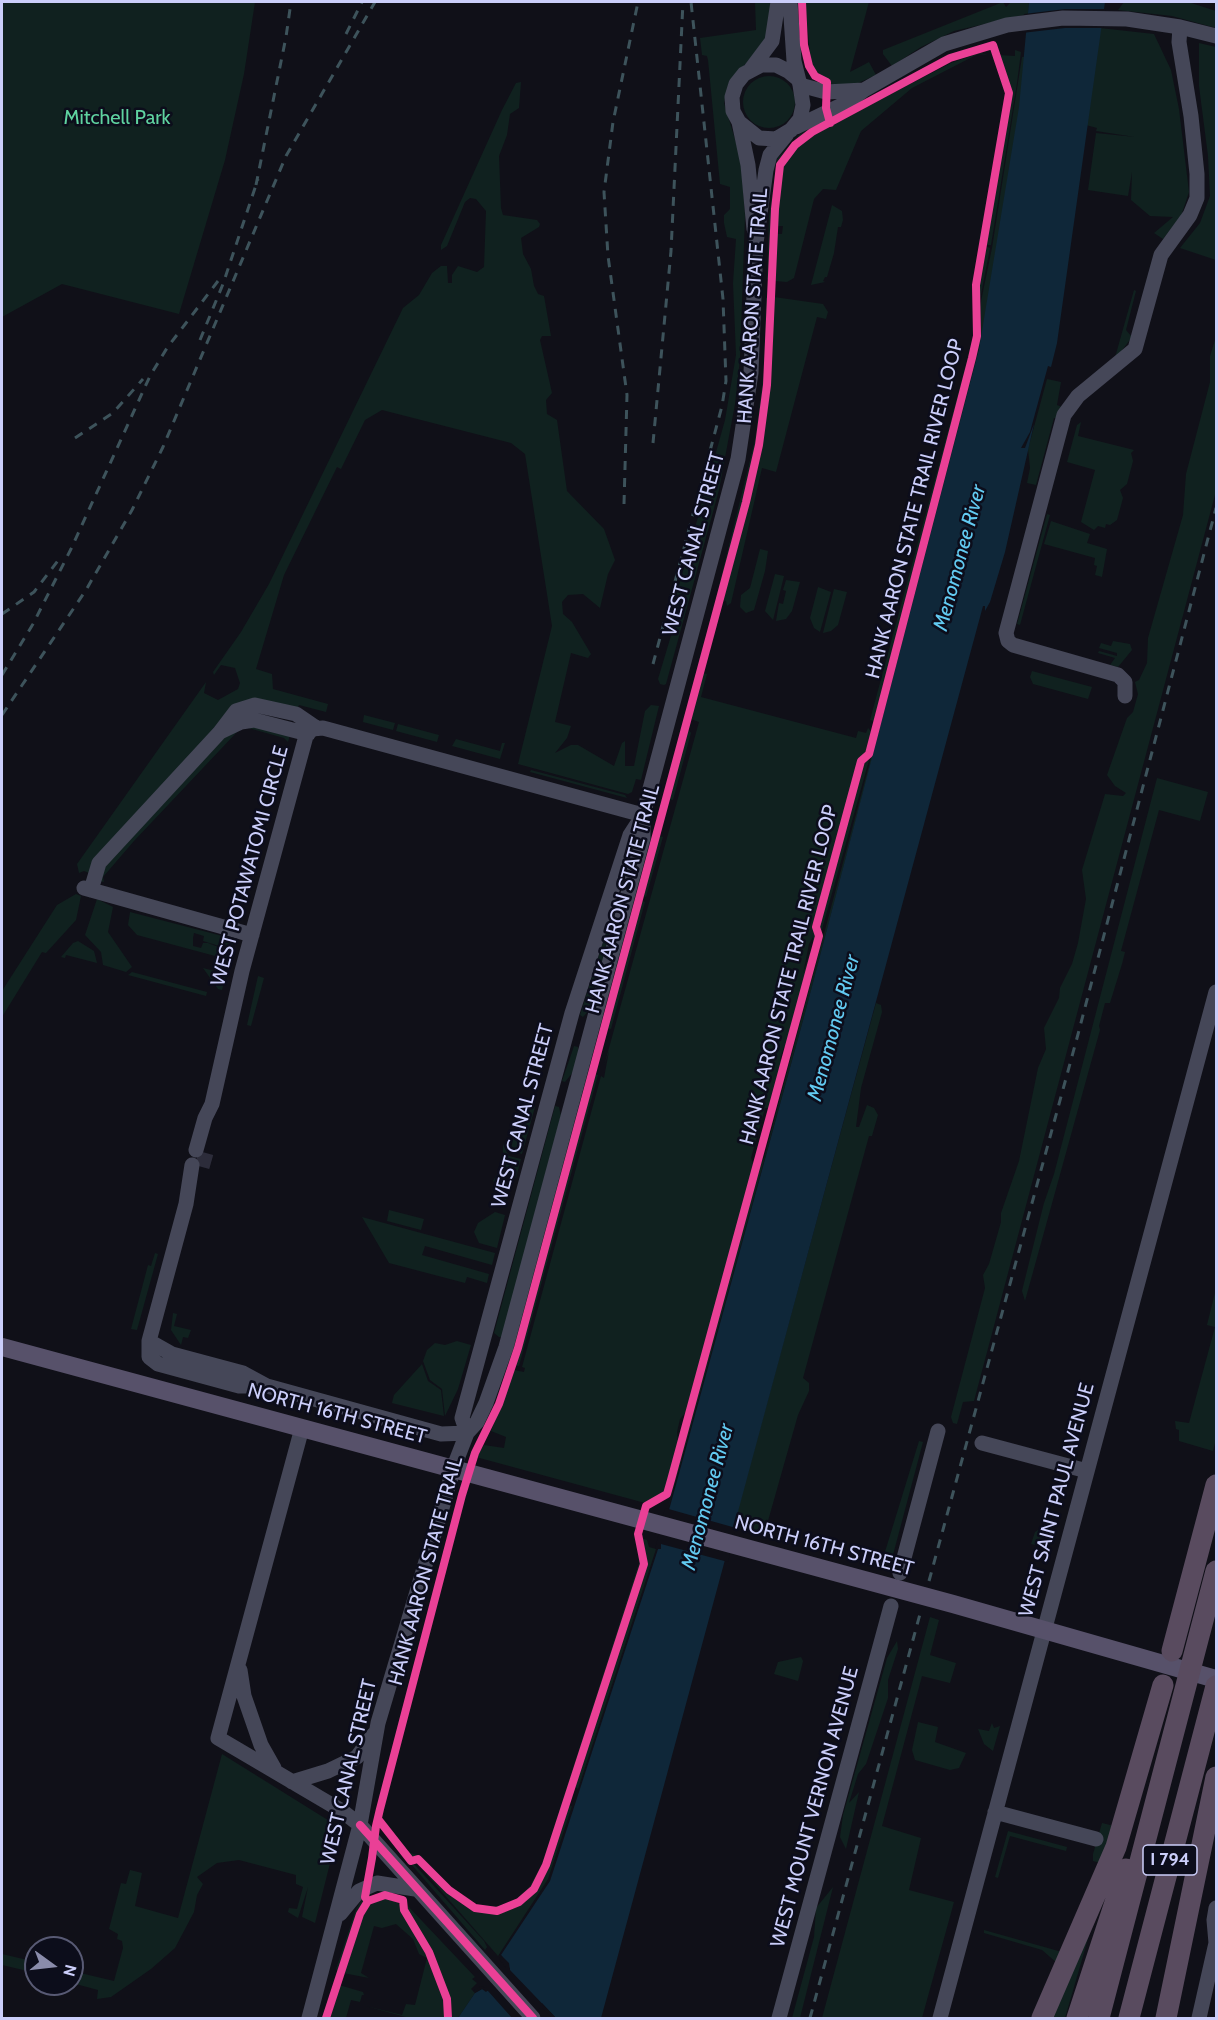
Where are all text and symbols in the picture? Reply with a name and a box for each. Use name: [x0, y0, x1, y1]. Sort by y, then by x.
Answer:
park label: Mitchell Park: [63, 106, 171, 130]
street label: HANK AARON STATE TRAIL: [733, 187, 773, 425]
street label: HANK AARON STATE TRAIL RIVER LOOP: [861, 337, 969, 681]
street label: WEST CANAL STREET: [658, 449, 730, 639]
water label: Menomonee River: [928, 482, 992, 634]
street label: WEST POTAWATOMI CIRCLE: [206, 743, 294, 989]
street label: HANK AARON STATE TRAIL: [581, 782, 665, 1016]
street label: HANK AARON STATE TRAIL RIVER LOOP: [735, 803, 843, 1147]
water label: Menomonee River: [802, 952, 866, 1104]
street label: WEST CANAL STREET: [487, 1021, 559, 1211]
street label: NORTH 16TH STREET: [245, 1379, 429, 1449]
street label: WEST SAINT PAUL AVENUE: [1014, 1380, 1100, 1620]
water label: Menomonee River: [676, 1421, 740, 1573]
street label: HANK AARON STATE TRAIL: [384, 1454, 468, 1688]
street label: NORTH 16TH STREET: [732, 1511, 916, 1581]
street label: WEST MOUNT VERNON AVENUE: [766, 1664, 864, 1950]
street label: WEST CANAL STREET: [316, 1677, 382, 1867]
road number: I 794: [1143, 1845, 1197, 1875]
north arrow: [24, 1936, 84, 1996]
text: N: [59, 1962, 81, 1978]

